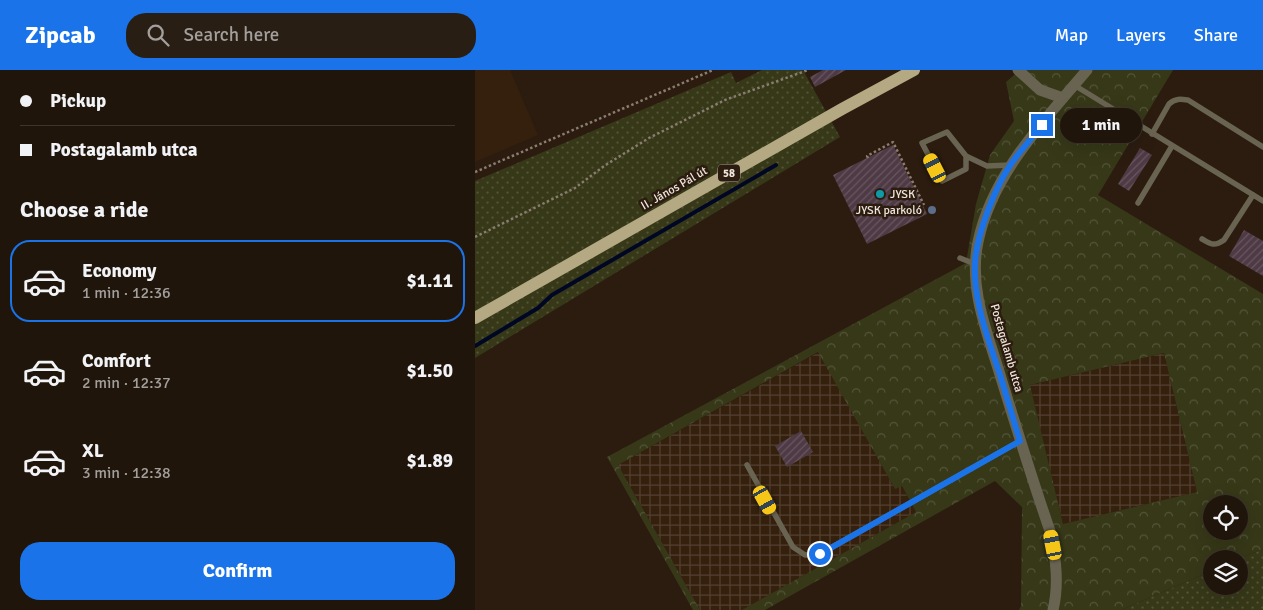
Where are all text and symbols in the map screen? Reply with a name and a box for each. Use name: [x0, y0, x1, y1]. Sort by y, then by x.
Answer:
search box: [126, 13, 476, 58]
text: Zipcab: [25, 20, 96, 50]
icon: search: [144, 21, 172, 49]
text: Search here: [184, 23, 279, 47]
text: Map: [1055, 24, 1088, 46]
text: Layers: [1116, 24, 1166, 46]
text: Share: [1194, 24, 1238, 46]
text: Pickup: [50, 89, 106, 113]
callout: 1 min: [1059, 108, 1142, 142]
route end: [1031, 114, 1053, 136]
text: 1 min: [1082, 115, 1120, 135]
text: Postagalamb utca: [50, 138, 197, 162]
car: [921, 151, 948, 185]
street label: II. János Pál út: [638, 163, 710, 213]
road number: 58: [718, 165, 740, 182]
place label: JYSK: [890, 187, 915, 202]
marker: JYSK: [874, 188, 886, 200]
text: Choose a ride: [20, 196, 148, 223]
place label: JYSK parkoló: [856, 203, 922, 218]
marker: JYSK parkoló: [926, 204, 938, 216]
icon: car: [22, 259, 67, 304]
text: Economy: [82, 259, 156, 283]
text: $1.11: [407, 269, 453, 293]
text: 1 min · 12:36: [82, 283, 171, 303]
street label: Postagalamb utca: [987, 302, 1026, 394]
icon: car: [22, 349, 67, 394]
text: Comfort: [82, 349, 151, 373]
text: $1.50: [407, 359, 453, 383]
text: 2 min · 12:37: [82, 373, 171, 393]
icon: car: [22, 439, 67, 484]
text: XL: [82, 439, 104, 463]
text: $1.89: [407, 449, 453, 473]
text: 3 min · 12:38: [82, 463, 171, 483]
car: [751, 483, 778, 517]
map controls: [1203, 495, 1248, 595]
button: locate: [1203, 495, 1248, 540]
car: [1042, 529, 1063, 561]
button: Confirm: [20, 542, 455, 600]
route start: [809, 543, 831, 565]
button: layers: [1203, 550, 1248, 595]

